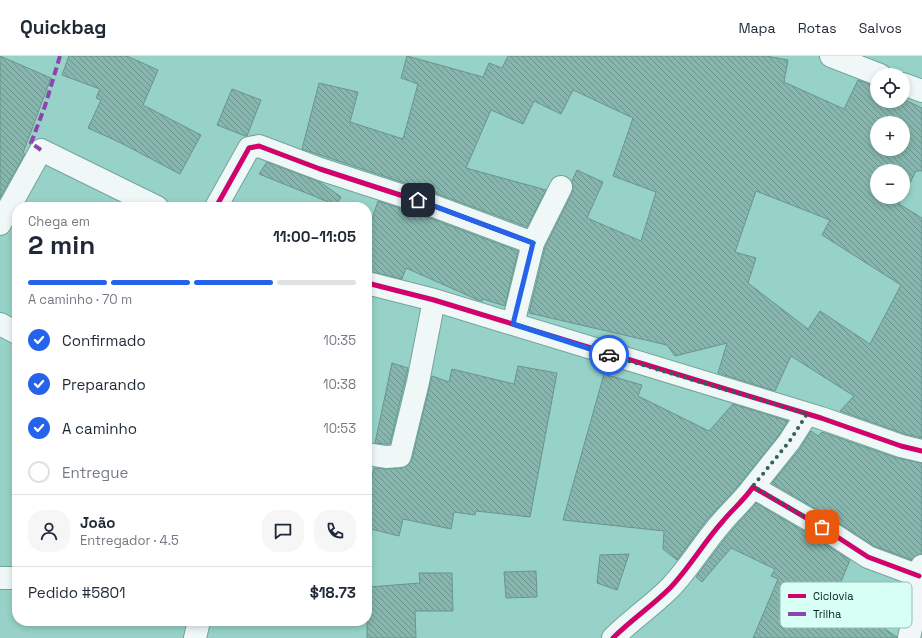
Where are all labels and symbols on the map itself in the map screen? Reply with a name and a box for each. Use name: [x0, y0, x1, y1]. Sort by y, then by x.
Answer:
pin: [401, 183, 435, 217]
courier: [589, 335, 629, 375]
pin: [805, 510, 839, 544]
legend: [780, 582, 912, 628]
text: Ciclovia: [813, 589, 854, 603]
text: Trilha: [813, 607, 842, 621]

